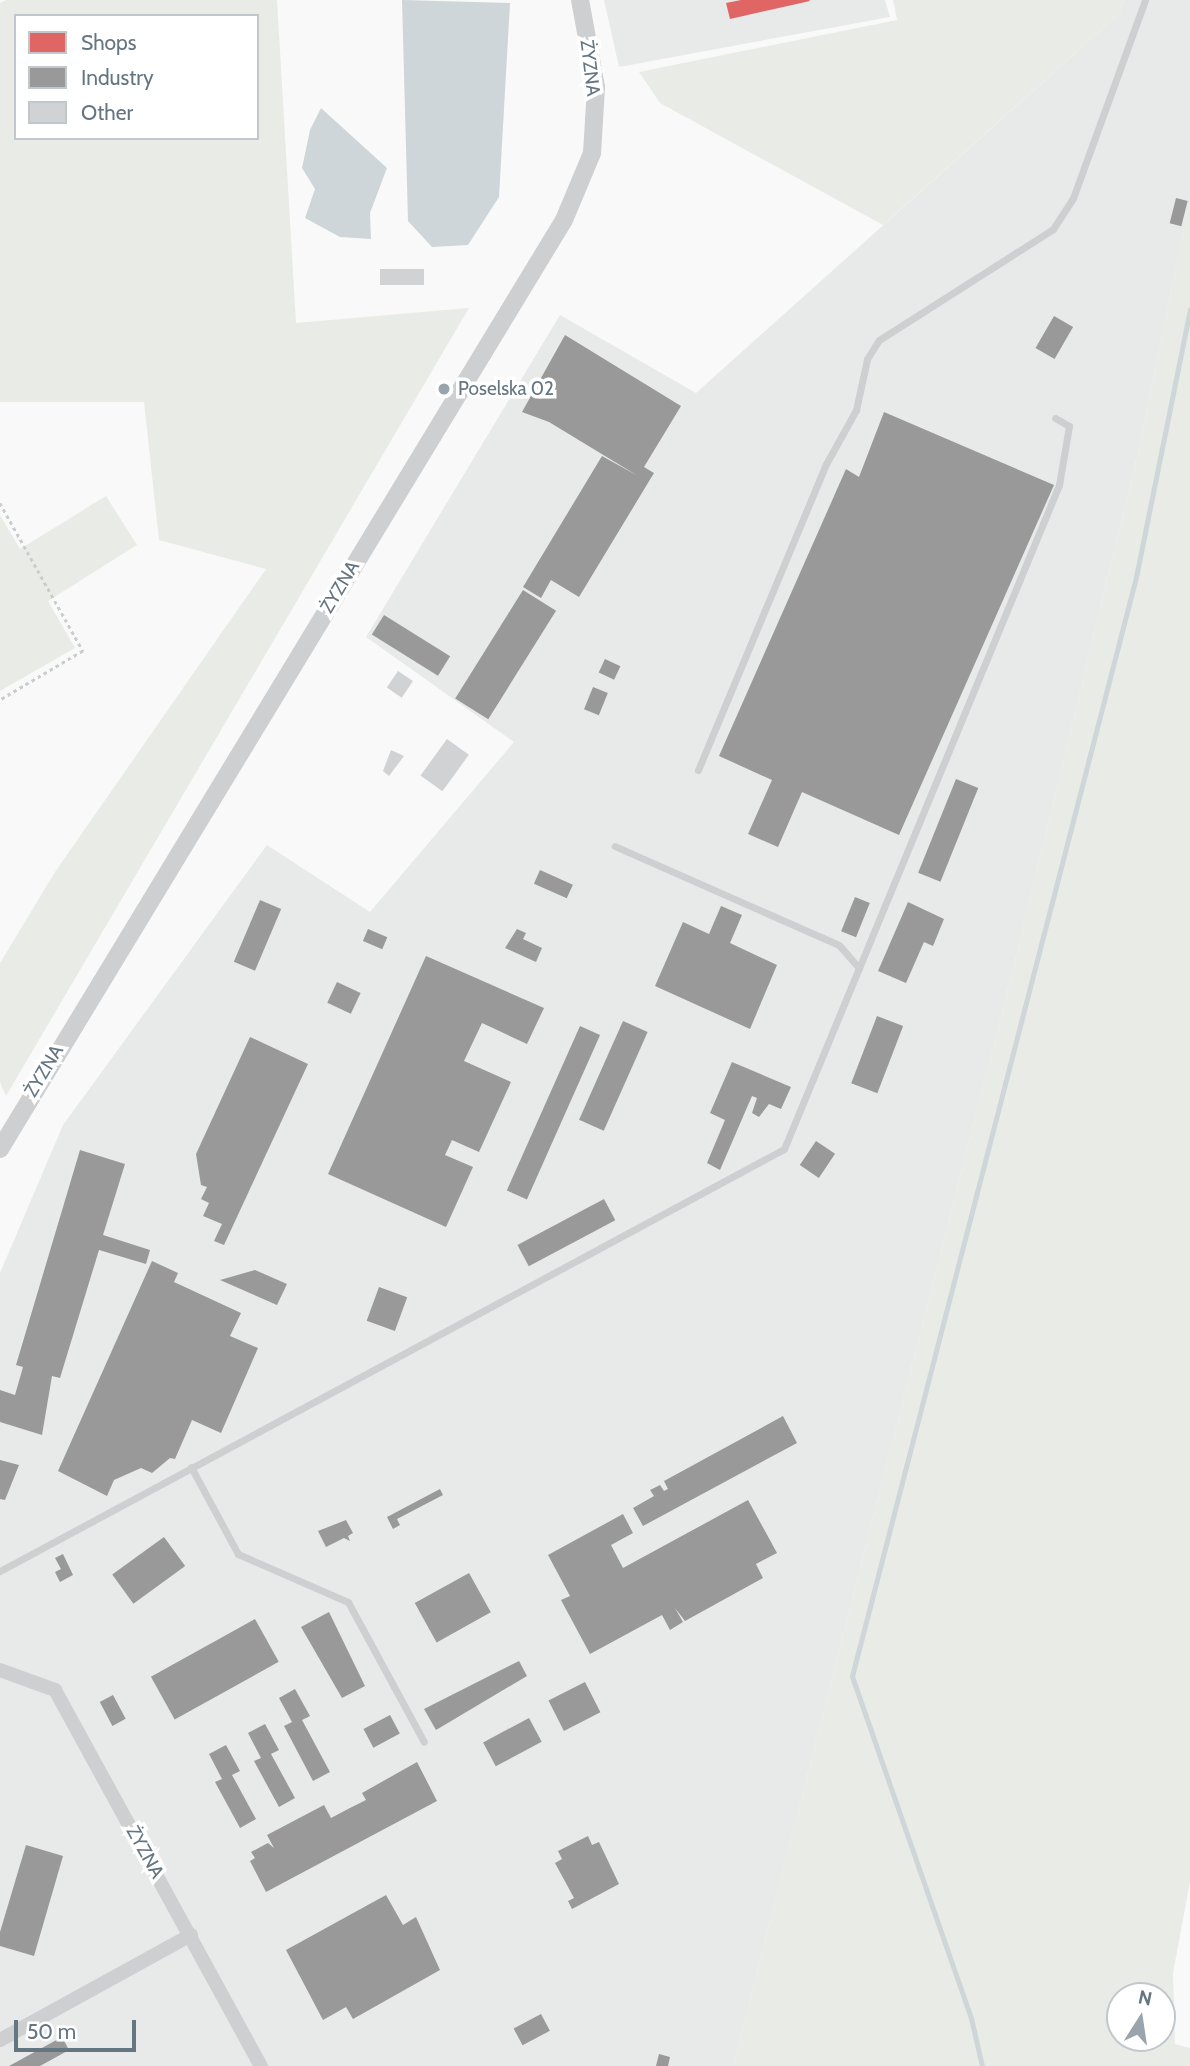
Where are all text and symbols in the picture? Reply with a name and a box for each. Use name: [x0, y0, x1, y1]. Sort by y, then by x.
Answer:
legend: [14, 14, 259, 140]
text: Shops: [81, 30, 136, 55]
street label: ŻYZNA: [575, 38, 605, 98]
text: Industry: [81, 65, 154, 90]
text: Other: [81, 100, 133, 125]
place label: Poselska 02: [458, 378, 554, 400]
marker: Poselska 02: [436, 381, 452, 397]
street label: ŻYZNA: [316, 557, 364, 617]
street label: ŻYZNA: [20, 1041, 68, 1101]
street label: ŻYZNA: [121, 1822, 169, 1882]
north arrow: [1106, 1982, 1176, 2052]
text: N: [1136, 1985, 1154, 2011]
scale bar: [18, 2007, 140, 2050]
text: 50 m: [27, 2019, 76, 2044]

